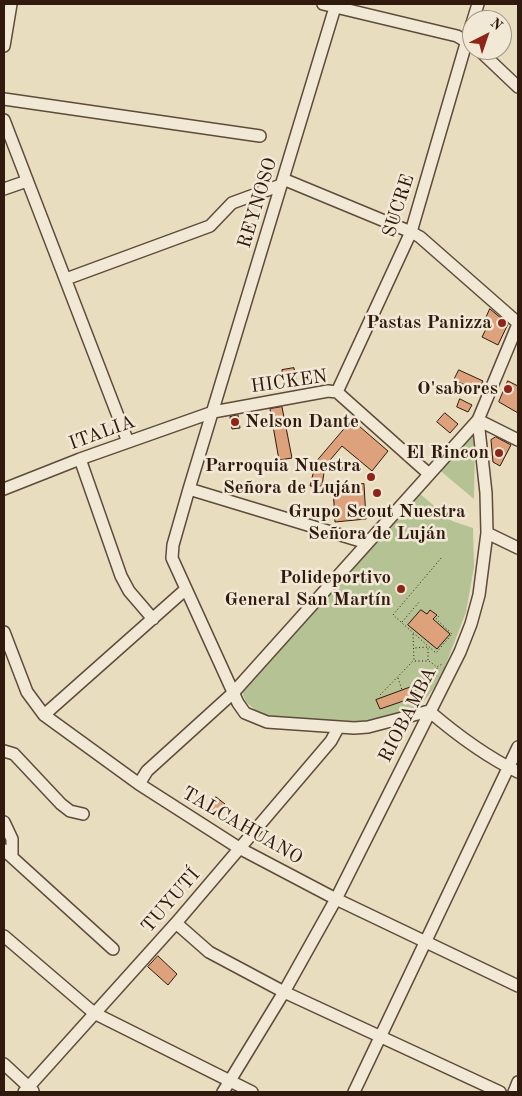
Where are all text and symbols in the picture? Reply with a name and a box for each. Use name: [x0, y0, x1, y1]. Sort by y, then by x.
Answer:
north arrow: [462, 10, 512, 60]
text: N: [488, 16, 505, 33]
street label: REYNOSO: [233, 155, 283, 251]
street label: SUCRE: [378, 172, 420, 240]
place label: Pastas Panizza: [366, 312, 492, 334]
marker: Pastas Panizza: [496, 317, 508, 329]
street label: HICKEN: [249, 365, 329, 399]
place label: O'sabores: [417, 378, 498, 400]
marker: O'sabores: [502, 383, 514, 395]
street label: ITALIA: [66, 411, 138, 455]
place label: Nelson Dante: [245, 411, 359, 433]
marker: Nelson Dante: [229, 416, 241, 428]
place label: El Rincon: [406, 442, 489, 464]
marker: El Rincon: [493, 447, 505, 459]
place label: Parroquia Nuestra Señora de Luján: [205, 455, 361, 499]
marker: Parroquia Nuestra Señora de Luján: [365, 471, 377, 483]
marker: Grupo Scout Nuestra Señora de Luján: [371, 487, 383, 499]
place label: Grupo Scout Nuestra Señora de Luján: [288, 501, 466, 545]
place label: Polideportivo General San Martín: [225, 567, 391, 611]
marker: Polideportivo General San Martín: [395, 583, 407, 595]
street label: RIOBAMBA: [374, 663, 442, 767]
street label: TALCAHUANO: [177, 782, 307, 870]
street label: TUYUTÍ: [137, 864, 205, 938]

